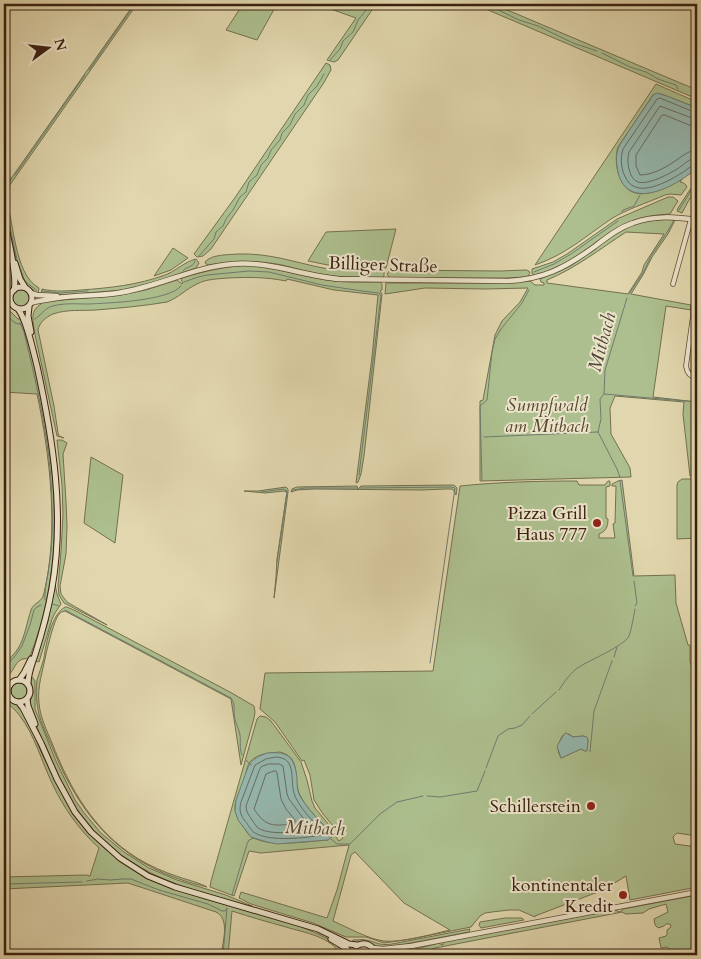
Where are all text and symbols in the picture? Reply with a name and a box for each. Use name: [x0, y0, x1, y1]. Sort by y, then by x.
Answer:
north arrow: [22, 22, 72, 72]
text: N: [49, 36, 71, 53]
street label: Billiger Straße: [328, 251, 438, 279]
water label: Mitbach: [582, 310, 622, 374]
park label: Sumpfwald am Mitbach: [505, 393, 589, 439]
place label: Pizza Grill Haus 777: [508, 501, 587, 547]
marker: Pizza Grill Haus 777: [591, 517, 603, 529]
place label: Schillerstein: [490, 794, 582, 819]
marker: Schillerstein: [585, 800, 597, 812]
water label: Mitbach: [284, 814, 346, 842]
place label: kontinentaler Kredit: [511, 873, 613, 919]
marker: kontinentaler Kredit: [617, 889, 629, 901]

